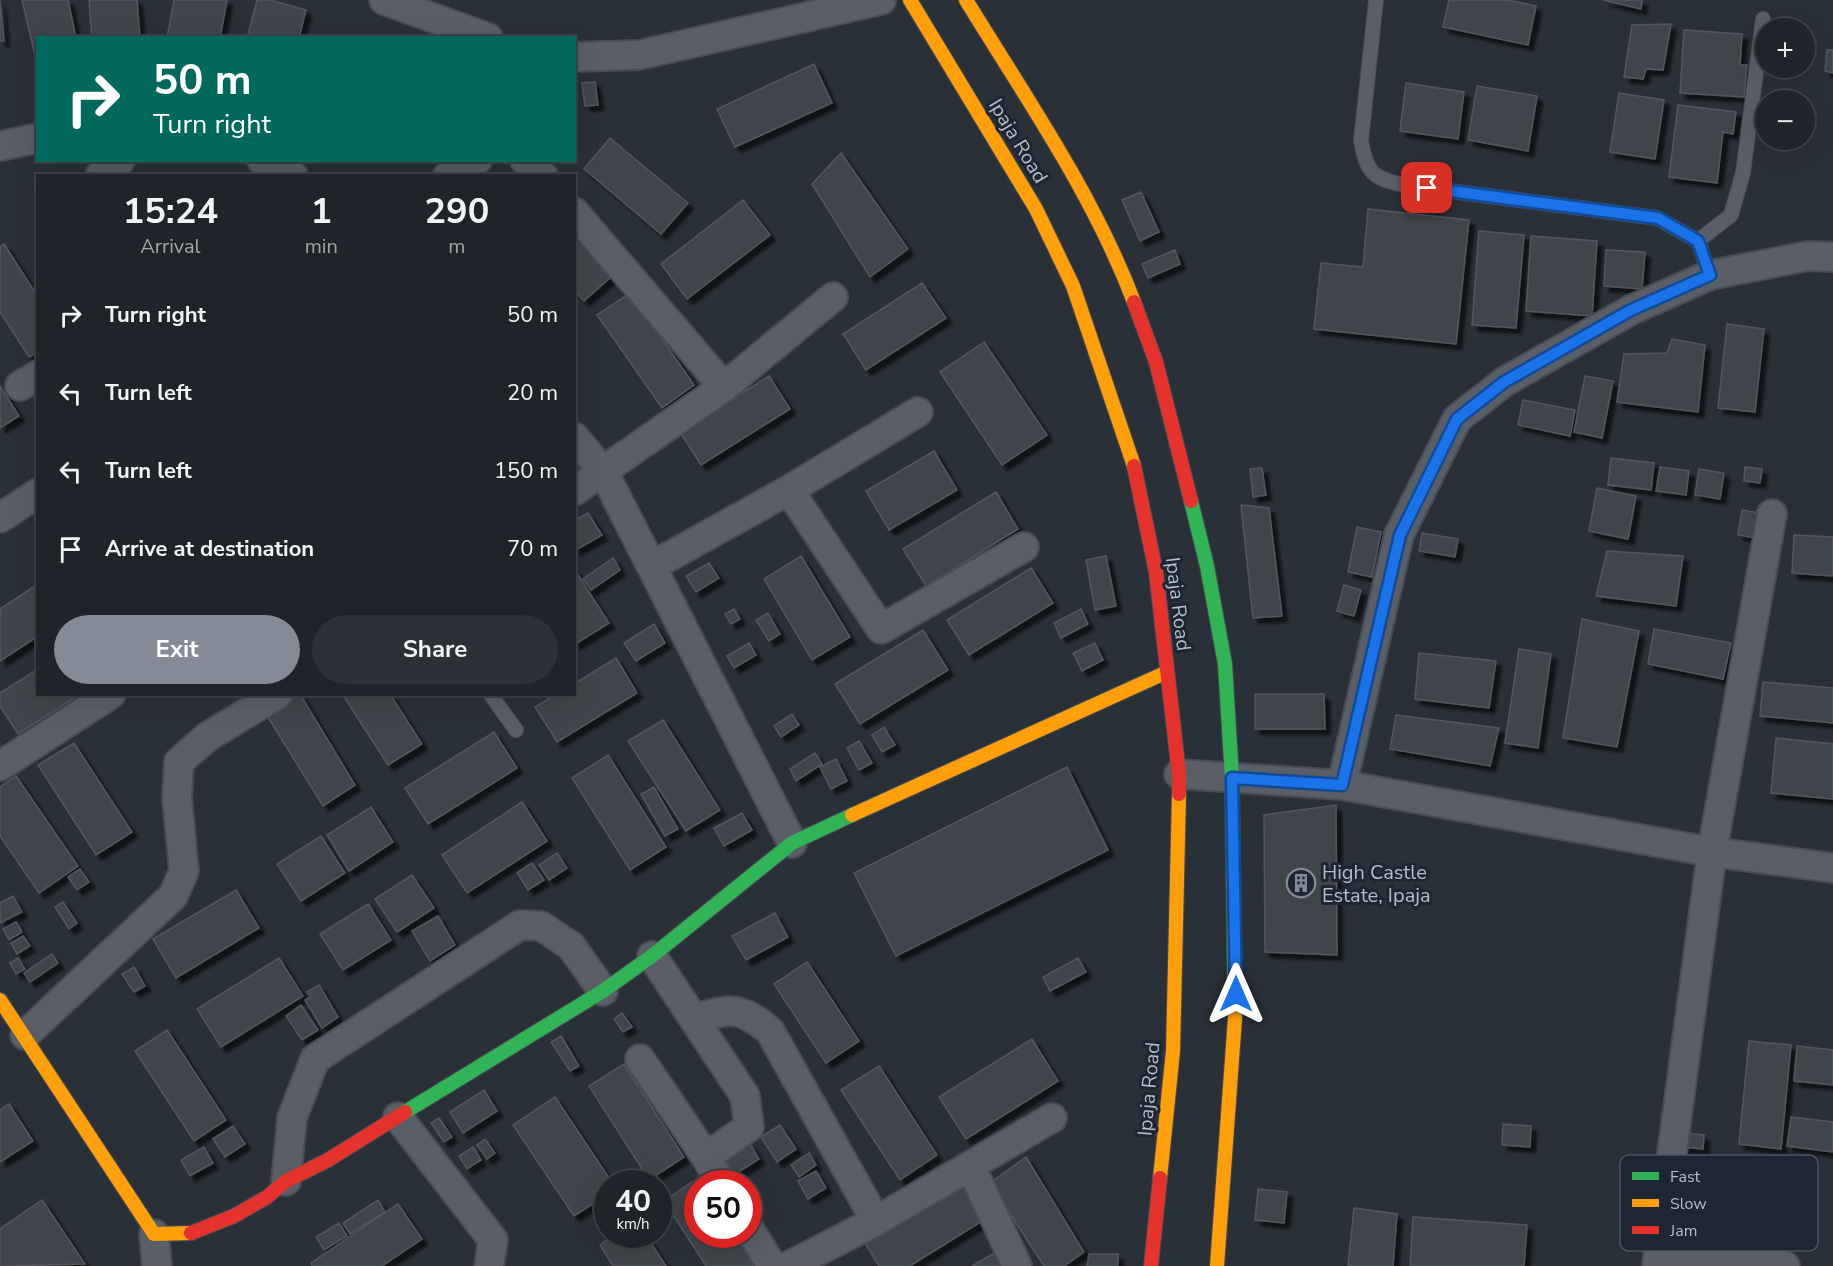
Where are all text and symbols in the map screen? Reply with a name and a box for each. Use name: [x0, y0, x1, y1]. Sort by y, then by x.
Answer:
map controls: [1755, 18, 1815, 150]
button: +: [1755, 18, 1815, 78]
text: 50 m: [153, 52, 252, 109]
icon: right: [54, 60, 132, 138]
button: −: [1755, 90, 1815, 150]
street label: Ipaja Road: [982, 94, 1054, 188]
text: Turn right: [153, 106, 271, 143]
pin: [1401, 162, 1452, 213]
icon: arrive: [1410, 171, 1443, 204]
text: 15:24: [123, 187, 218, 236]
text: 1: [310, 187, 332, 236]
text: 290: [424, 187, 489, 236]
text: Arrival: [140, 233, 200, 260]
text: min: [305, 233, 338, 260]
text: m: [448, 233, 465, 260]
icon: right: [54, 299, 87, 332]
text: Turn right: [105, 300, 206, 330]
text: 50 m: [507, 300, 558, 330]
icon: left: [54, 377, 87, 410]
text: Turn left: [105, 378, 192, 408]
text: 20 m: [507, 378, 558, 408]
icon: left: [54, 455, 87, 488]
text: Turn left: [105, 456, 192, 486]
text: 150 m: [494, 456, 558, 486]
icon: arrive: [54, 533, 87, 566]
text: Arrive at destination: [105, 534, 314, 564]
text: 70 m: [507, 534, 558, 564]
street label: Ipaja Road: [1159, 556, 1197, 652]
button: Exit: [54, 615, 300, 684]
button: Share: [312, 615, 558, 684]
place label: High Castle Estate, Ipaja: [1322, 859, 1431, 909]
building icon: High Castle Estate, Ipaja: [1285, 867, 1317, 899]
position arrow: [1204, 962, 1268, 1026]
street label: Ipaja Road: [1131, 1041, 1167, 1137]
legend: [1620, 1155, 1818, 1251]
text: Fast: [1670, 1166, 1701, 1188]
speed limit sign: 50: [684, 1170, 762, 1248]
text: 40: [615, 1181, 651, 1222]
text: Slow: [1670, 1193, 1707, 1215]
text: km/h: [616, 1214, 650, 1234]
text: Jam: [1669, 1220, 1697, 1242]

